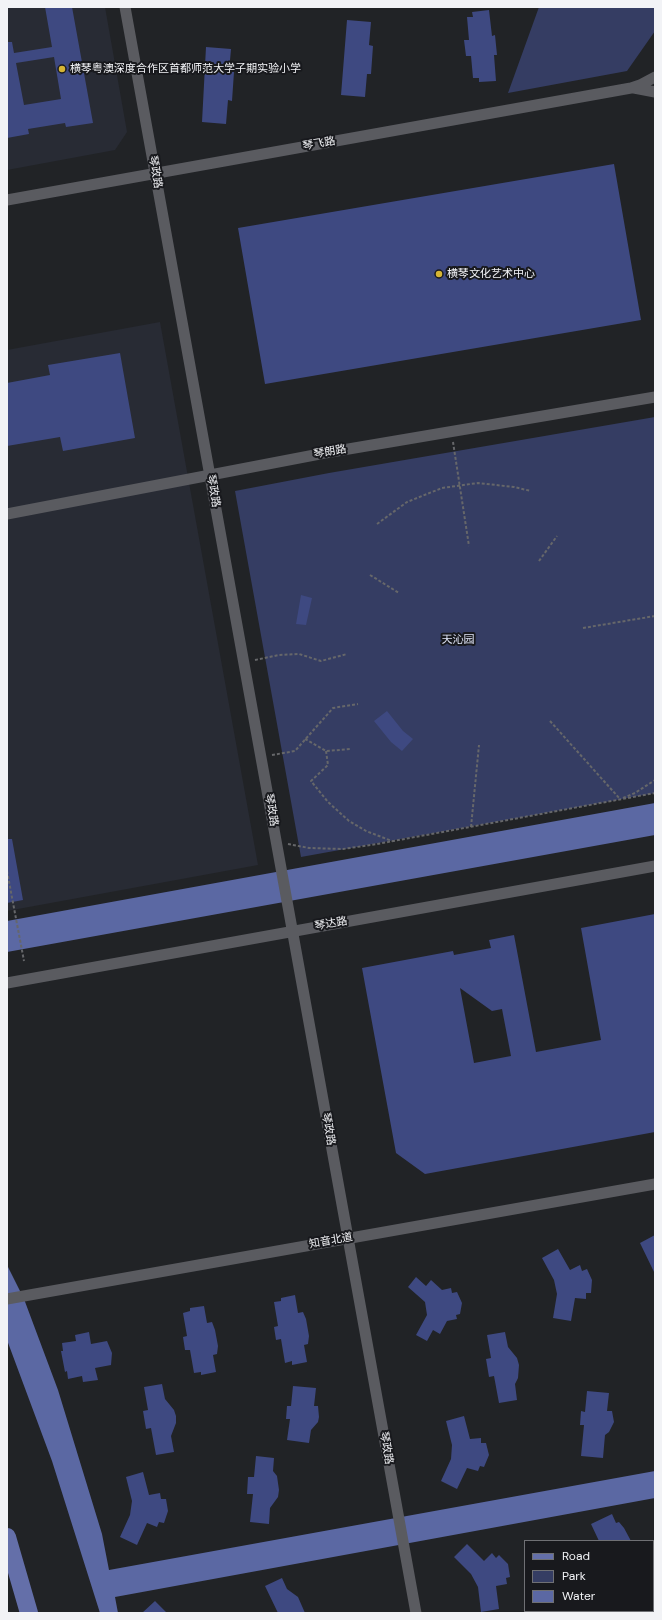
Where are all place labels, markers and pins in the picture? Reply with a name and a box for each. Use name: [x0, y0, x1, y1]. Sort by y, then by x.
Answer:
place label: 横琴粤澳深度合作区首都师范大学子期实验小学: [70, 62, 301, 76]
marker: 横琴粤澳深度合作区首都师范大学子期实验小学: [57, 64, 67, 74]
place label: 横琴文化艺术中心: [447, 267, 535, 281]
marker: 横琴文化艺术中心: [434, 269, 444, 279]

